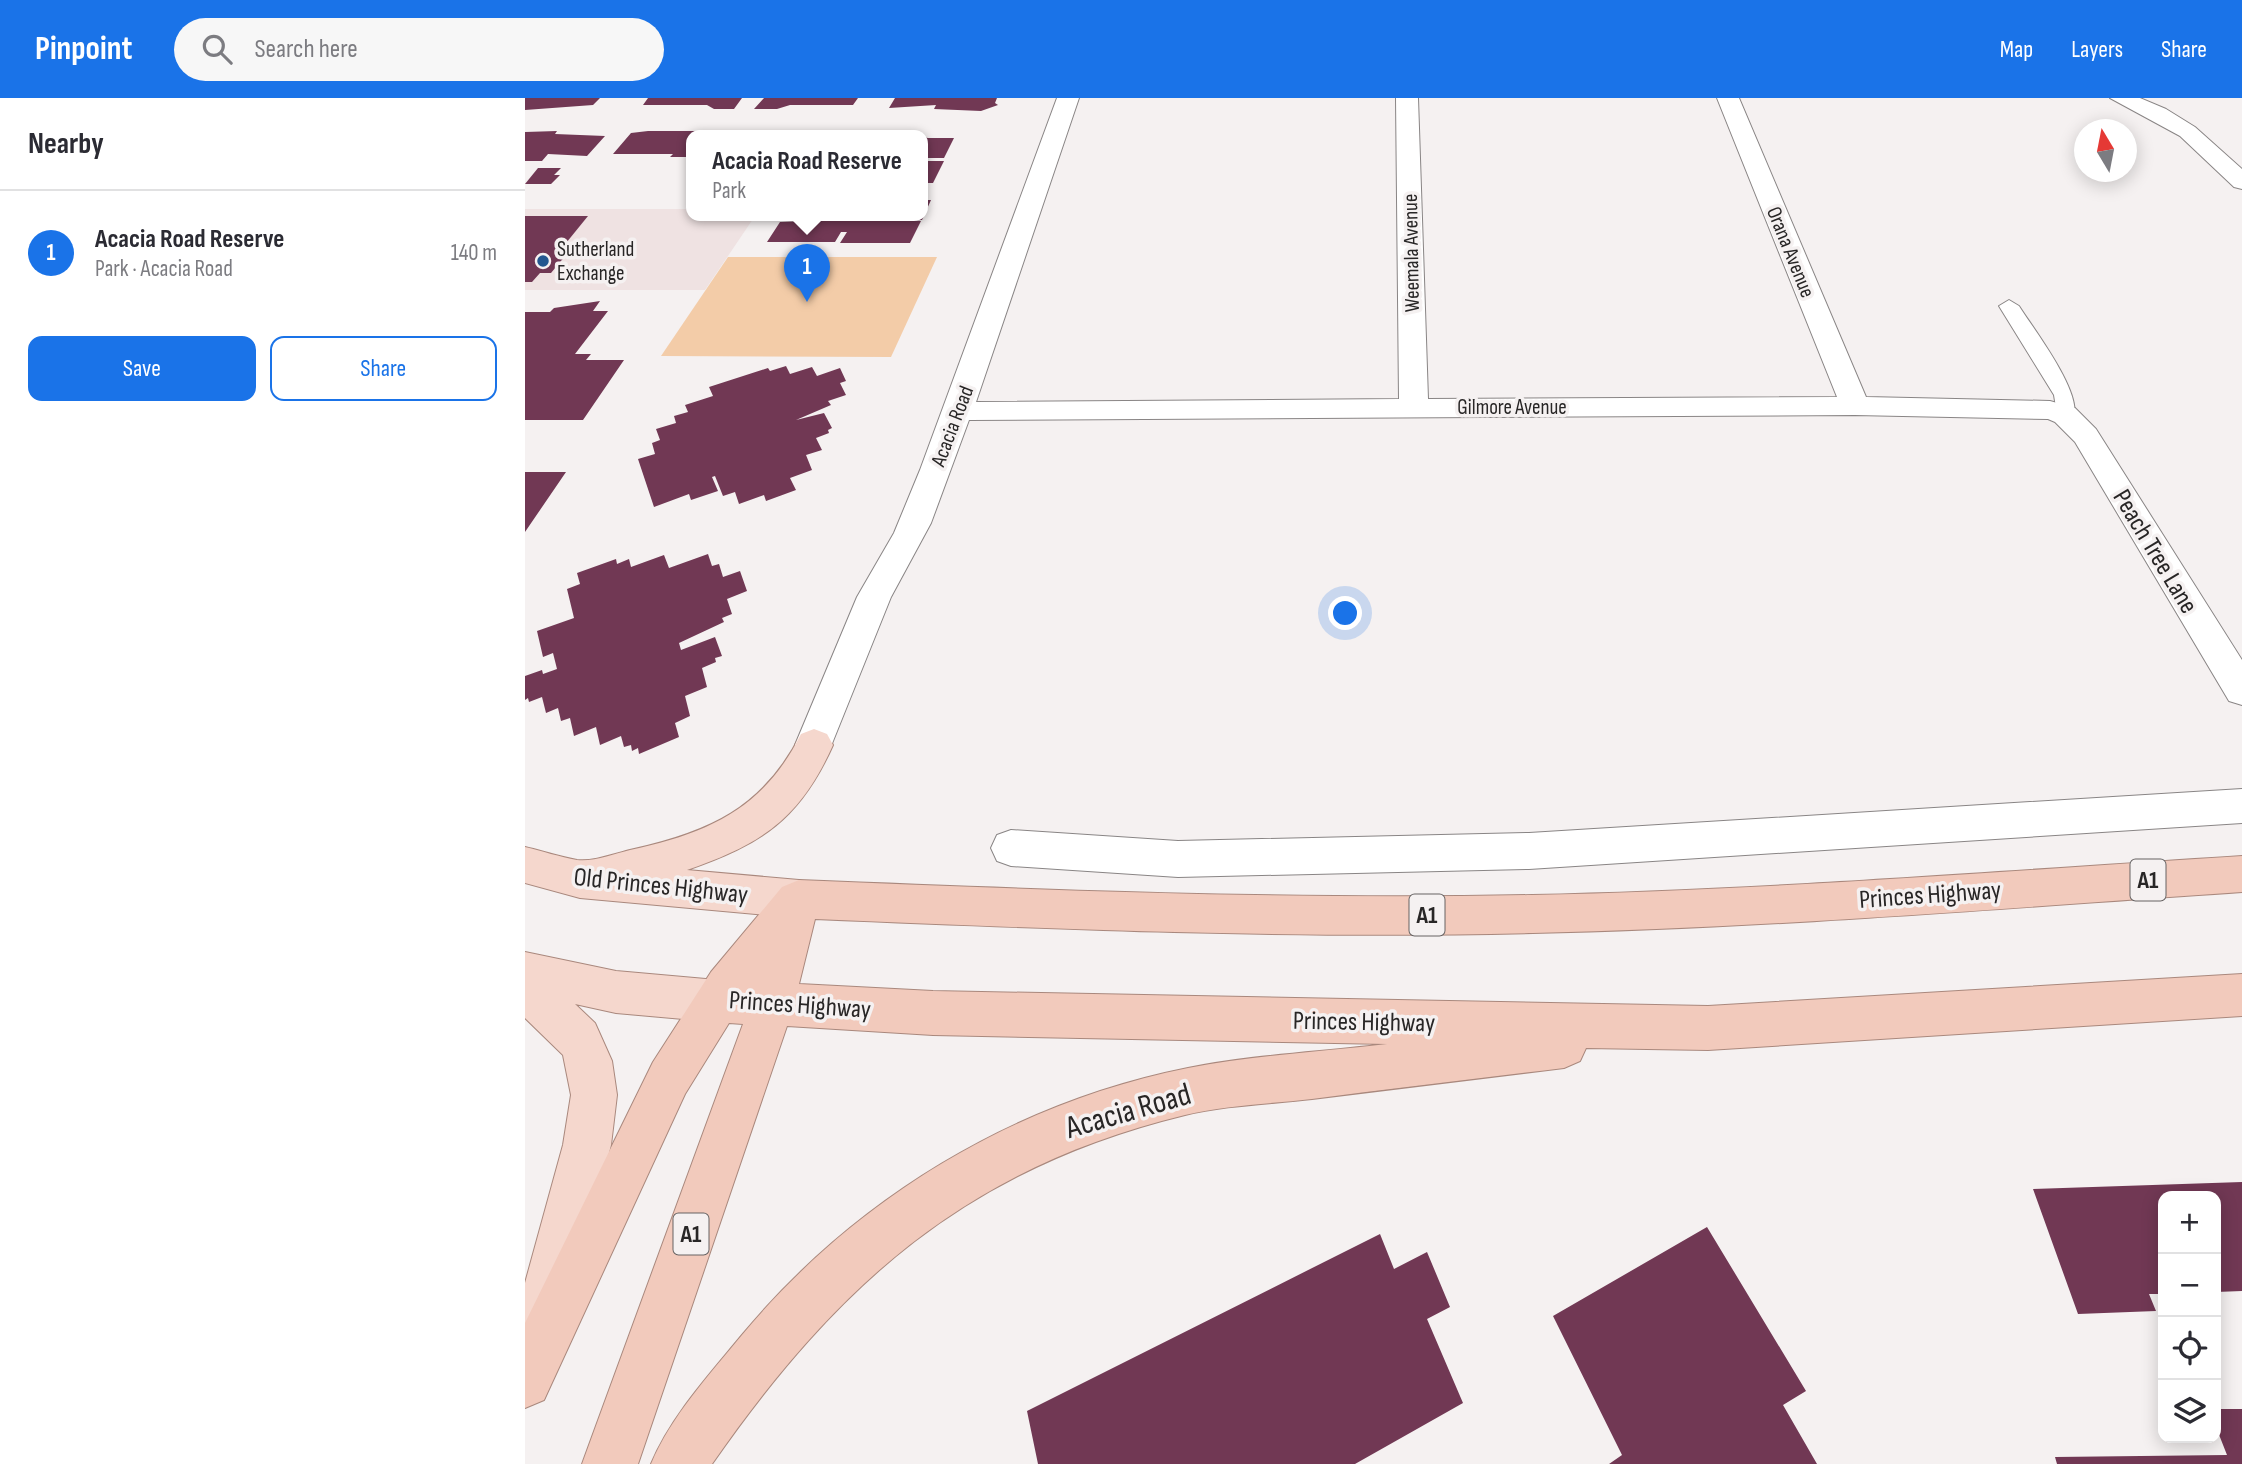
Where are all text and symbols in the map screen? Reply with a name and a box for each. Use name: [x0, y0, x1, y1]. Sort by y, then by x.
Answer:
search box: [174, 18, 664, 81]
text: Pinpoint: [35, 29, 132, 69]
icon: search: [198, 30, 236, 68]
text: Search here: [254, 34, 358, 65]
text: Map: [2000, 35, 2033, 64]
text: Layers: [2071, 35, 2123, 64]
text: Share: [2161, 35, 2207, 64]
north arrow: [2074, 119, 2137, 182]
text: Nearby: [28, 126, 104, 162]
popup: [686, 130, 928, 221]
text: Acacia Road Reserve: [712, 146, 902, 177]
text: Park: [712, 177, 746, 205]
street label: Weemala Avenue: [1398, 194, 1425, 312]
street label: Orana Avenue: [1761, 203, 1820, 301]
text: Acacia Road Reserve: [95, 224, 284, 255]
place label: Sutherland Exchange: [557, 237, 634, 286]
text: 1: [46, 239, 56, 267]
text: 140 m: [451, 239, 497, 267]
pin: 1: [784, 244, 830, 302]
marker: Sutherland Exchange: [535, 253, 551, 269]
text: Park · Acacia Road: [95, 255, 233, 283]
button: Save: [28, 336, 256, 401]
button: Share: [270, 336, 497, 401]
street label: Acacia Road: [925, 382, 979, 471]
street label: Gilmore Avenue: [1457, 395, 1567, 420]
street label: Peach Tree Lane: [2106, 484, 2204, 619]
your location: [1328, 596, 1362, 630]
road number: A1: [2131, 860, 2165, 900]
street label: Old Princes Highway: [572, 862, 749, 911]
street label: Princes Highway: [1858, 875, 2002, 916]
road number: A1: [1409, 894, 1445, 936]
street label: Princes Highway: [728, 985, 872, 1026]
street label: Princes Highway: [1293, 1006, 1435, 1039]
street label: Acacia Road: [1060, 1075, 1195, 1148]
map controls: [2158, 1191, 2221, 1443]
button: +: [2158, 1191, 2221, 1254]
road number: A1: [673, 1214, 709, 1254]
button: −: [2158, 1254, 2221, 1317]
button: locate: [2158, 1317, 2221, 1380]
button: layers: [2158, 1380, 2221, 1443]

